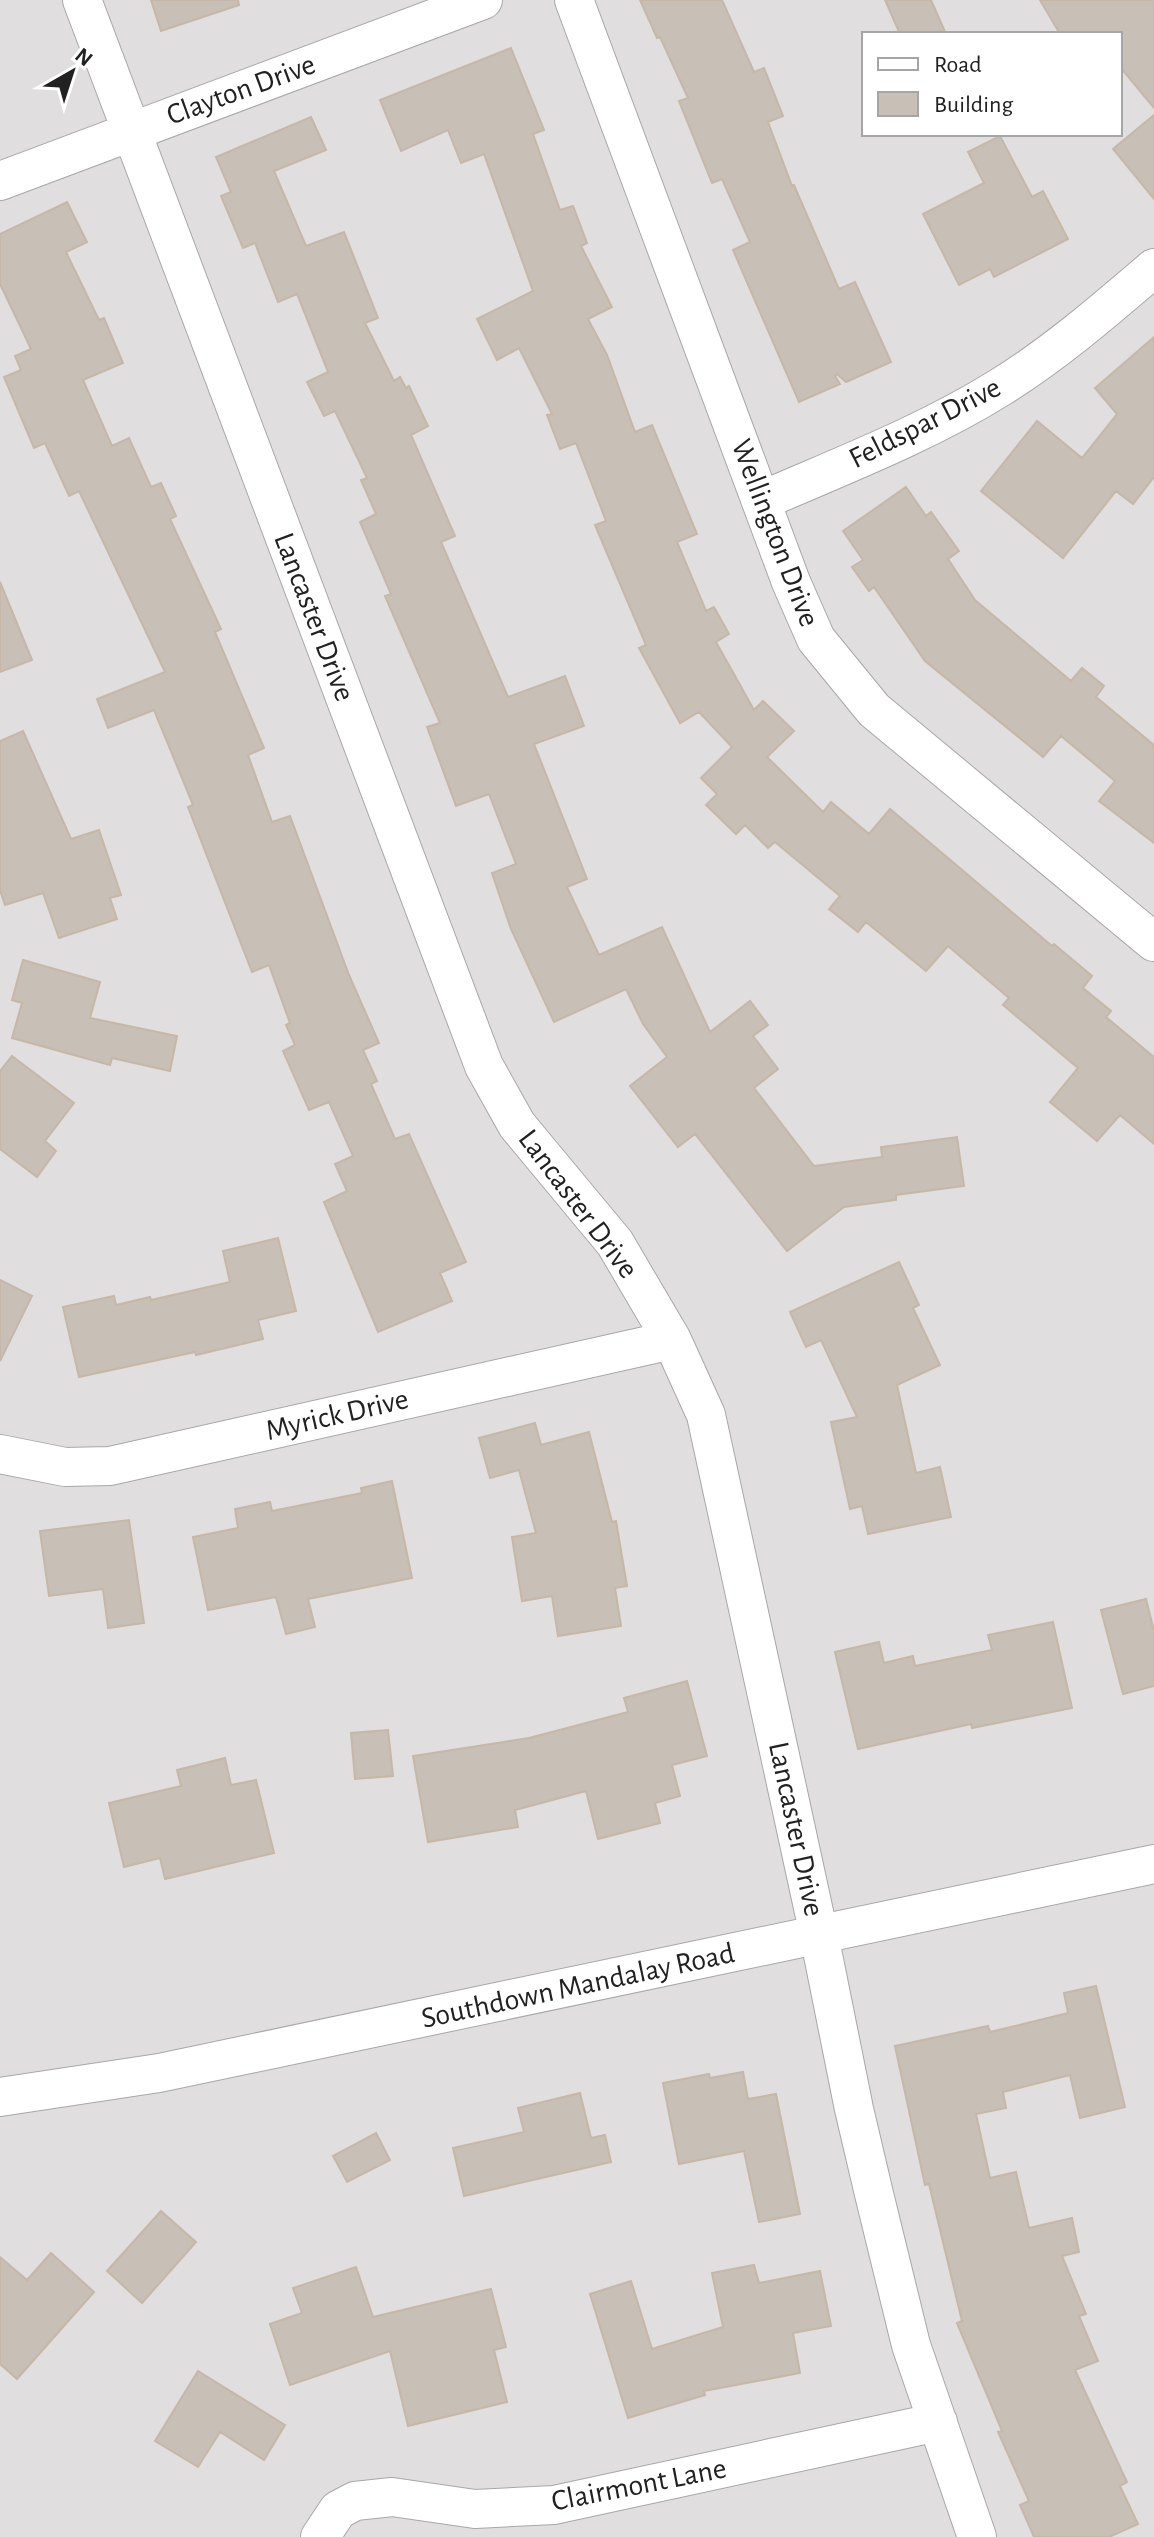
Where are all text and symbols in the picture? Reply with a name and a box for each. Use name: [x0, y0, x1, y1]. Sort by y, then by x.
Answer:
north arrow: [32, 32, 112, 112]
legend: [862, 32, 1122, 136]
text: N: [71, 44, 97, 71]
street label: Clayton Drive: [163, 49, 319, 131]
text: Road: [934, 53, 982, 77]
text: Building: [934, 93, 1013, 117]
street label: Feldspar Drive: [844, 372, 1006, 474]
street label: Wellington Drive: [726, 435, 824, 631]
street label: Lancaster Drive: [268, 529, 360, 705]
street label: Lancaster Drive: [513, 1124, 643, 1284]
street label: Myrick Drive: [263, 1384, 411, 1446]
street label: Lancaster Drive: [763, 1739, 829, 1919]
street label: Southdown Mandalay Road: [419, 1938, 737, 2034]
street label: Clairmont Lane: [549, 2453, 729, 2517]

